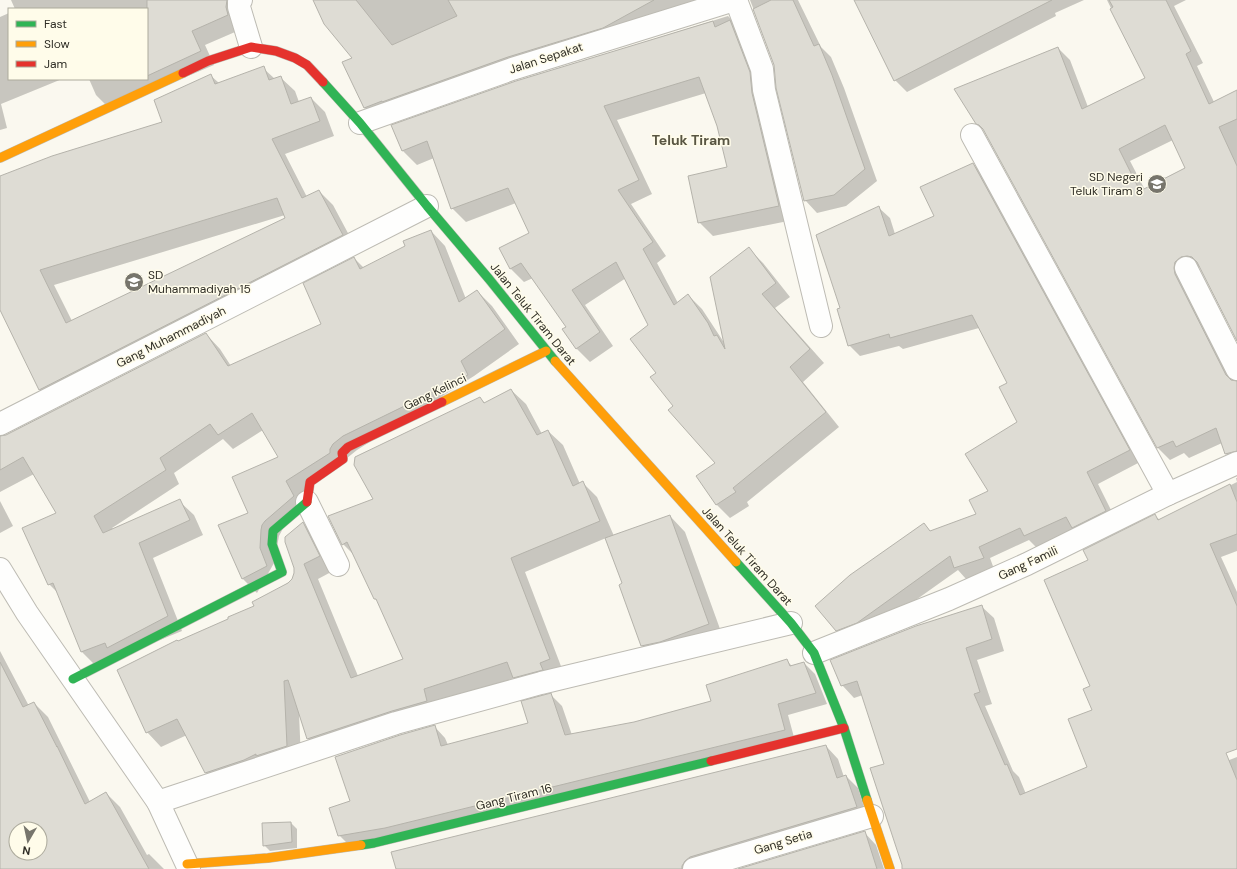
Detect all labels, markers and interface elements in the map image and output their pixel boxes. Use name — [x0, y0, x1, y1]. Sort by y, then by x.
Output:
legend — [8, 8, 148, 80]
text: Fast — [44, 16, 67, 32]
text: Slow — [44, 36, 70, 52]
street label: Jalan Sepakat — [507, 38, 585, 77]
text: Jam — [44, 56, 67, 72]
district label: Teluk Tiram — [652, 131, 730, 149]
place label: SD Negeri Teluk Tiram 8 — [1070, 169, 1143, 199]
school or university icon: SD Negeri Teluk Tiram 8 — [1146, 173, 1168, 195]
street label: Jalan Teluk Tiram Darat — [487, 259, 580, 369]
place label: SD Muhammadiyah 15 — [148, 267, 251, 297]
school or university icon: SD Muhammadiyah 15 — [123, 271, 145, 293]
street label: Gang Muhammadiyah — [114, 302, 229, 372]
street label: Gang Kelinci — [401, 370, 469, 414]
street label: Jalan Teluk Tiram Darat — [698, 503, 796, 609]
street label: Gang Famili — [996, 542, 1061, 584]
street label: Gang Tiram 16 — [474, 780, 554, 814]
north arrow — [8, 821, 48, 861]
street label: Gang Setia — [752, 826, 814, 858]
text: N — [21, 843, 31, 858]

